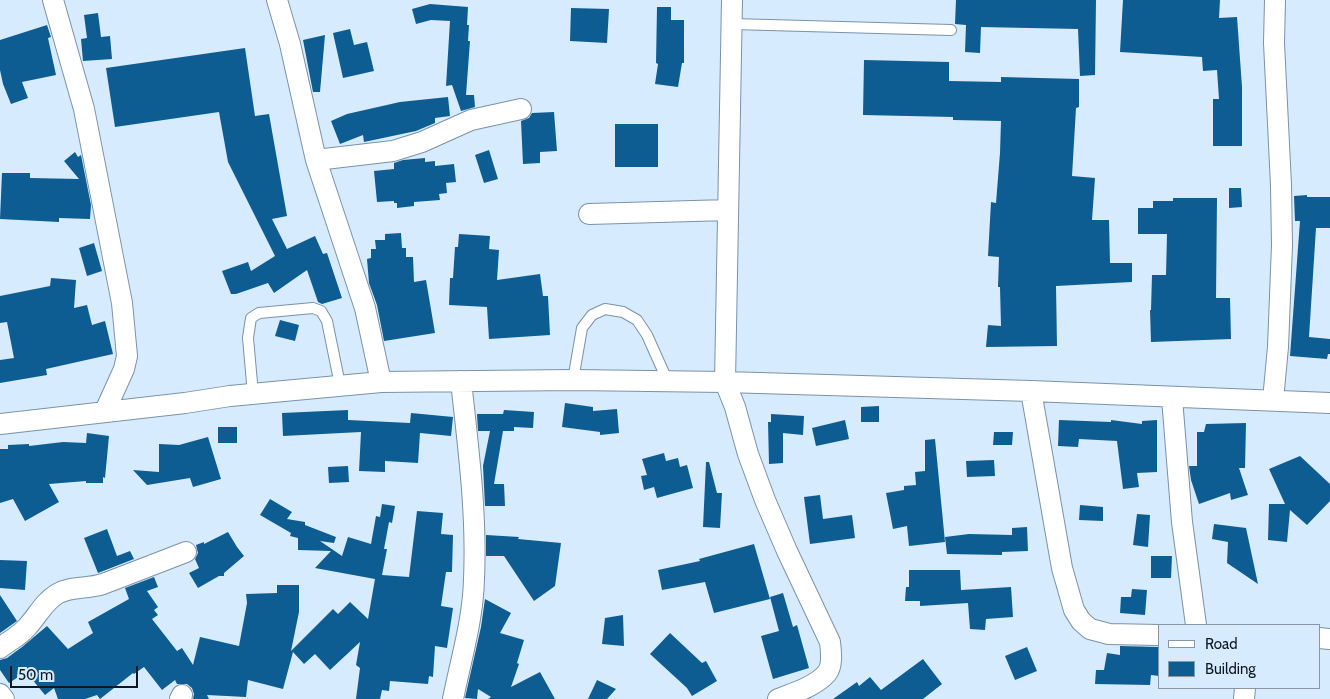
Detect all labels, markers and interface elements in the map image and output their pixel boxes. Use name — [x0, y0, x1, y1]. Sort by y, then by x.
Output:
legend — [1158, 624, 1320, 689]
text: Road — [1205, 635, 1238, 653]
scale bar — [12, 656, 140, 688]
text: Building — [1205, 660, 1256, 678]
text: 50 m — [18, 666, 53, 684]

